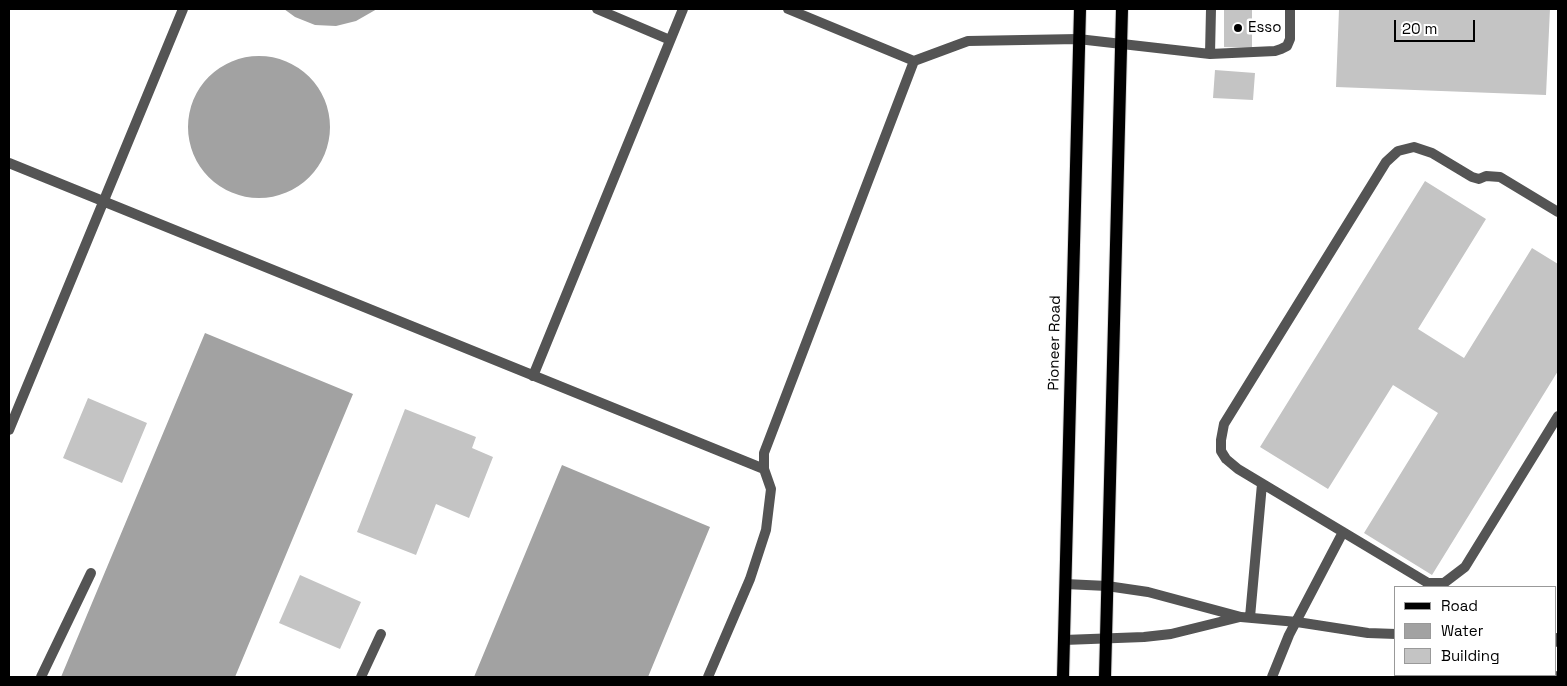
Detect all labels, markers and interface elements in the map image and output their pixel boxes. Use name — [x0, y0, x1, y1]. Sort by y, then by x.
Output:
scale bar — [1397, 10, 1478, 42]
place label: Esso — [1248, 19, 1282, 37]
text: 20 m — [1402, 19, 1437, 38]
marker: Esso — [1232, 22, 1244, 34]
street label: Pioneer Road — [1045, 295, 1065, 391]
legend — [1394, 586, 1557, 676]
text: Road — [1441, 596, 1478, 615]
text: Water — [1441, 621, 1483, 640]
text: Building — [1441, 646, 1500, 665]

